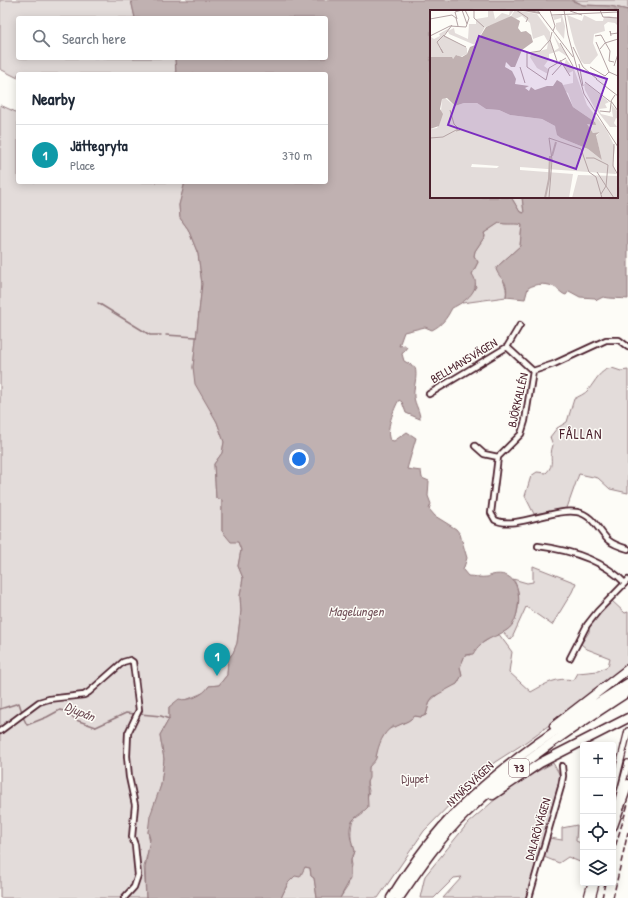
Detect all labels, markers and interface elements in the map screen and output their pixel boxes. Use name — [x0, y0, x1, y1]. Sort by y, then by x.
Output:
inset map — [430, 10, 618, 198]
search box — [16, 16, 328, 60]
icon: search — [30, 27, 52, 49]
text: Search here — [62, 28, 126, 49]
text: Nearby — [32, 87, 75, 110]
text: Jättegryta — [70, 135, 128, 156]
text: 1 — [43, 146, 47, 164]
text: 370 m — [282, 146, 312, 164]
text: Place — [70, 156, 95, 174]
street label: BELLMANSVÄGEN — [427, 334, 500, 387]
street label: BJÖRKALLÉN — [503, 371, 532, 429]
district label: FÅLLAN — [559, 424, 602, 443]
your location — [289, 449, 309, 469]
water label: Magelungen — [328, 602, 385, 621]
pin: 1 — [204, 643, 230, 676]
water label: Djupån — [62, 697, 99, 727]
map controls — [580, 742, 616, 886]
button: + — [580, 742, 616, 778]
street label: NYNÄSVÄGEN — [442, 757, 497, 810]
road number: 73 — [509, 759, 529, 777]
park label: Djupet — [401, 770, 430, 787]
button: − — [580, 778, 616, 814]
street label: DALARÖVÄGEN — [521, 796, 555, 862]
button: locate — [580, 814, 616, 850]
button: layers — [580, 850, 616, 886]

